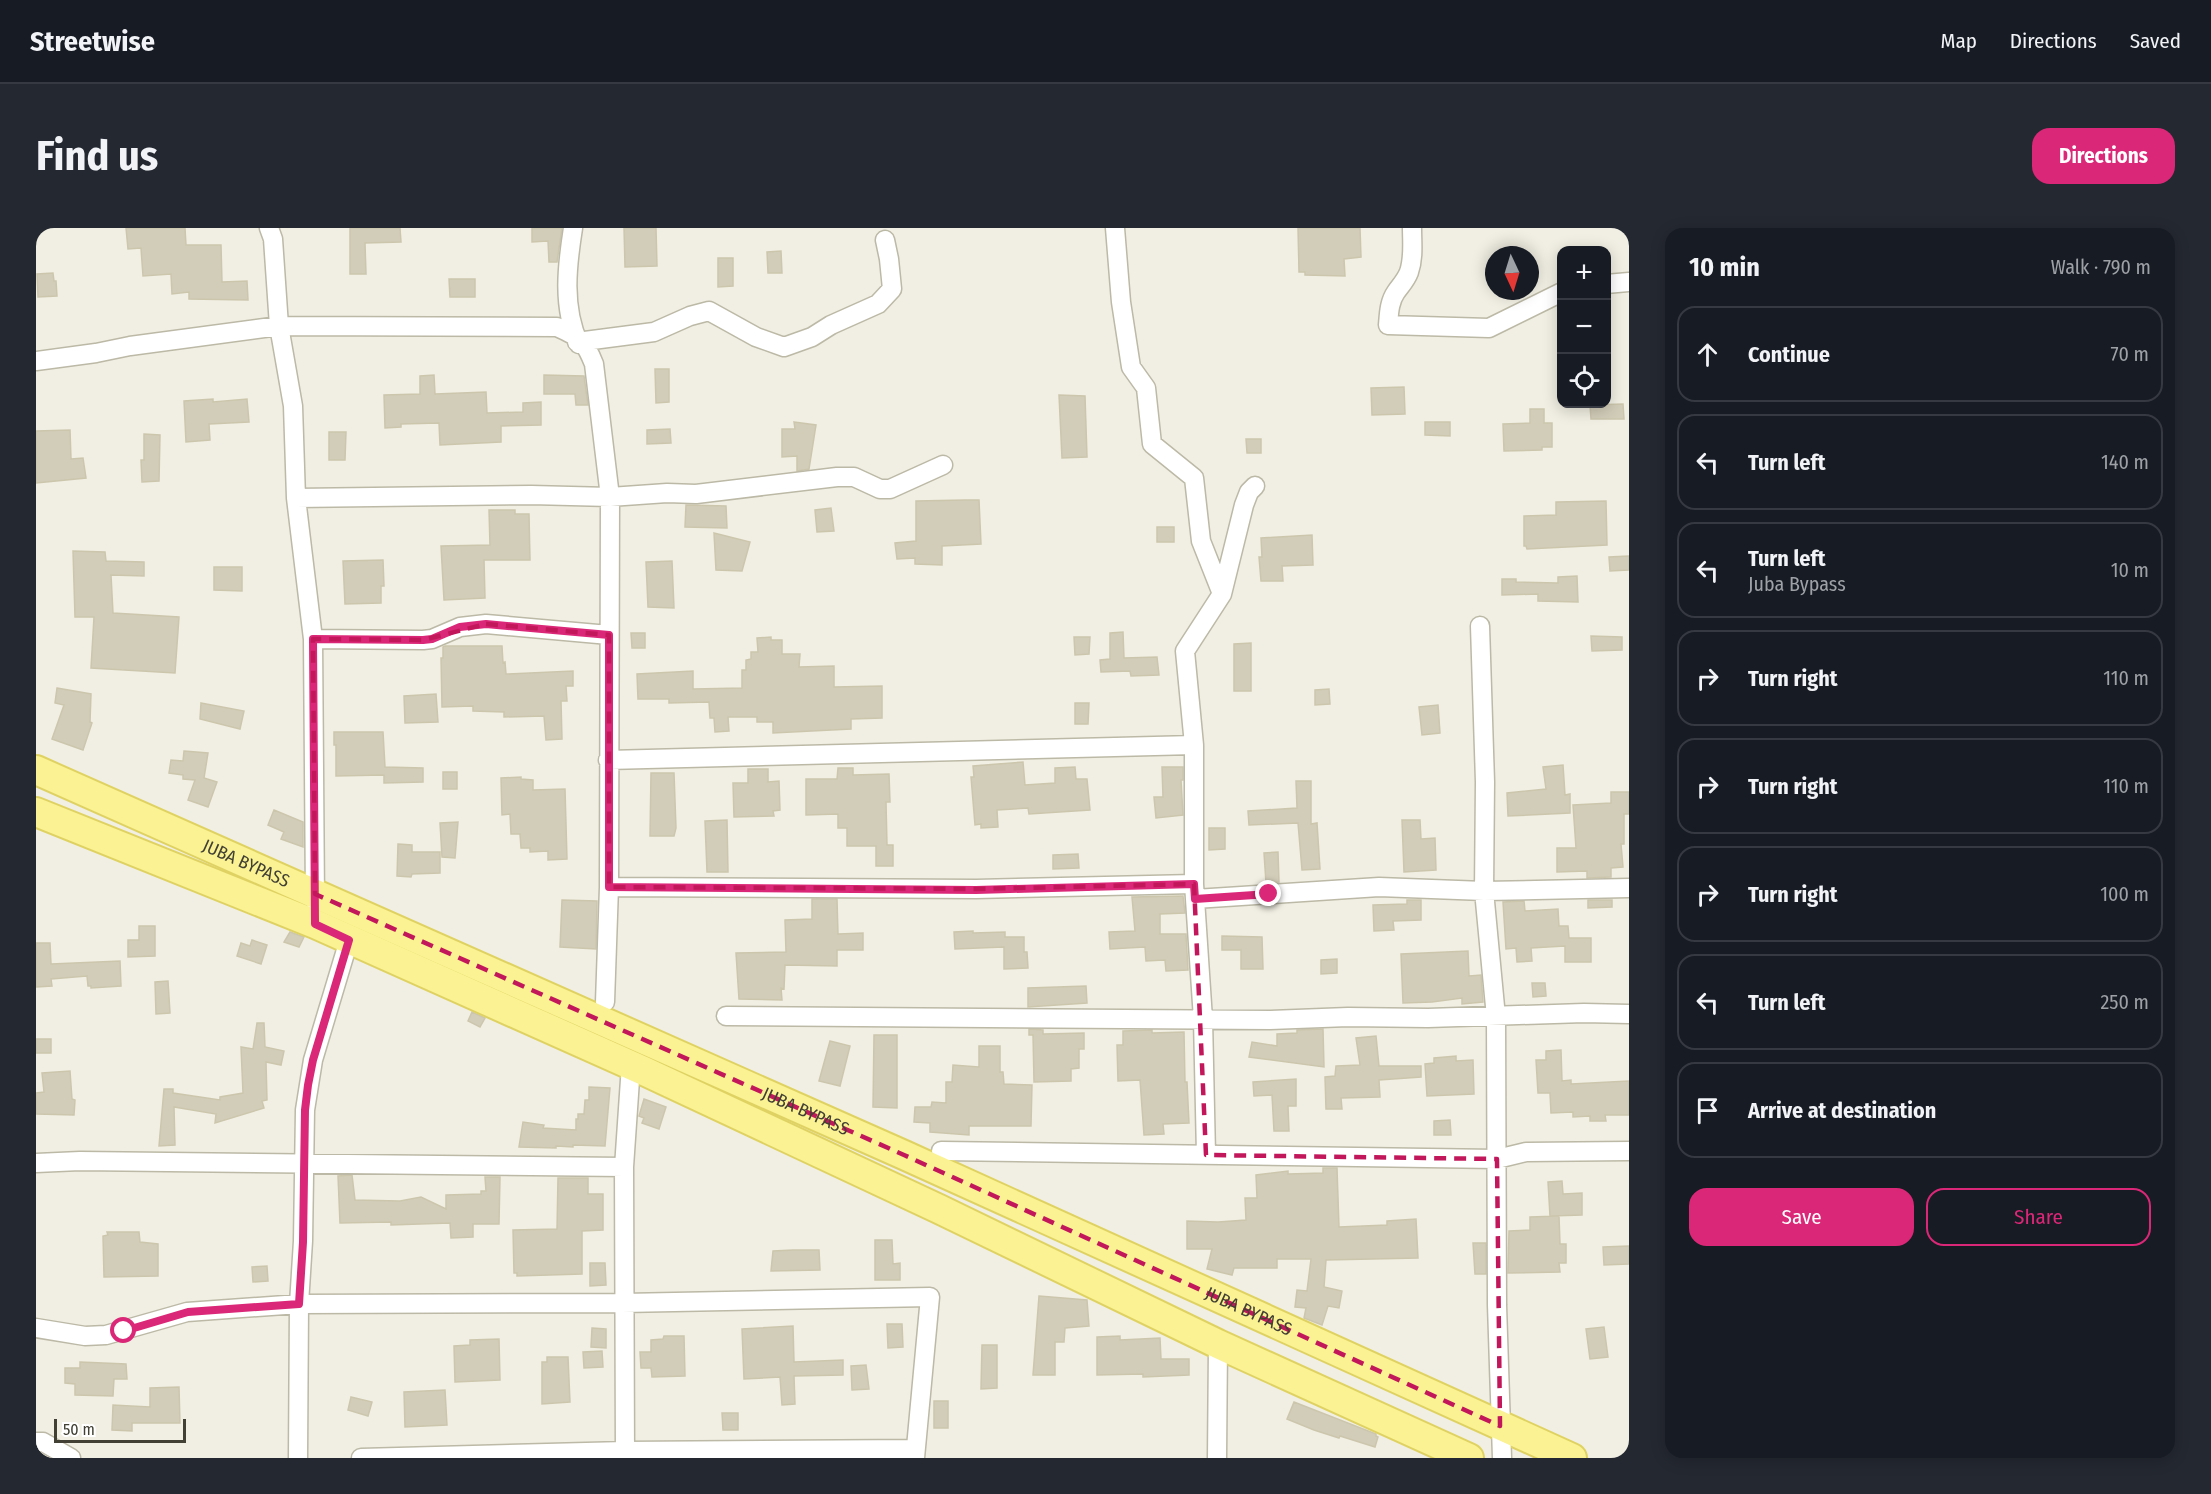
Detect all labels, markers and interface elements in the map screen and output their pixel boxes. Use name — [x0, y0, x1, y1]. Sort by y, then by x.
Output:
text: Streetwise — [30, 25, 155, 58]
text: Map — [1940, 28, 1977, 54]
text: Directions — [2010, 28, 2097, 54]
text: Saved — [2130, 28, 2181, 54]
button: Directions — [2032, 128, 2175, 184]
text: Find us — [36, 131, 158, 181]
north arrow — [1485, 246, 1539, 300]
map controls — [1557, 246, 1611, 408]
button: + — [1557, 246, 1611, 300]
text: 10 min — [1689, 252, 1760, 283]
text: Walk · 790 m — [2051, 255, 2151, 279]
button: − — [1557, 300, 1611, 354]
icon: ahead — [1691, 338, 1724, 371]
text: Continue — [1748, 341, 1830, 368]
text: 70 m — [2111, 342, 2149, 366]
button: locate — [1557, 354, 1611, 408]
icon: left — [1691, 446, 1724, 479]
text: Turn left — [1748, 449, 1826, 476]
text: 140 m — [2101, 450, 2149, 474]
text: Turn left — [1748, 545, 1826, 572]
icon: left — [1691, 554, 1724, 587]
text: 10 m — [2111, 558, 2149, 582]
text: Juba Bypass — [1748, 572, 1846, 596]
icon: right — [1691, 662, 1724, 695]
text: Turn right — [1748, 665, 1837, 692]
text: 110 m — [2103, 666, 2149, 690]
icon: right — [1691, 770, 1724, 803]
text: Turn right — [1748, 773, 1837, 800]
text: 110 m — [2103, 774, 2149, 798]
street label: JUBA BYPASS — [199, 834, 293, 892]
icon: right — [1691, 878, 1724, 911]
route end — [1255, 880, 1281, 906]
text: Turn right — [1748, 881, 1837, 908]
text: 100 m — [2100, 882, 2149, 906]
icon: left — [1691, 986, 1724, 1019]
text: Turn left — [1748, 989, 1826, 1016]
text: 250 m — [2101, 990, 2149, 1014]
street label: JUBA BYPASS — [759, 1083, 853, 1140]
icon: arrive — [1691, 1094, 1724, 1127]
text: Arrive at destination — [1748, 1097, 1936, 1124]
button: Save — [1689, 1188, 1914, 1246]
button: Share — [1926, 1188, 2151, 1246]
street label: JUBA BYPASS — [1202, 1282, 1296, 1341]
route start — [110, 1317, 136, 1343]
scale bar — [54, 1416, 186, 1444]
text: 50 m — [63, 1420, 95, 1439]

